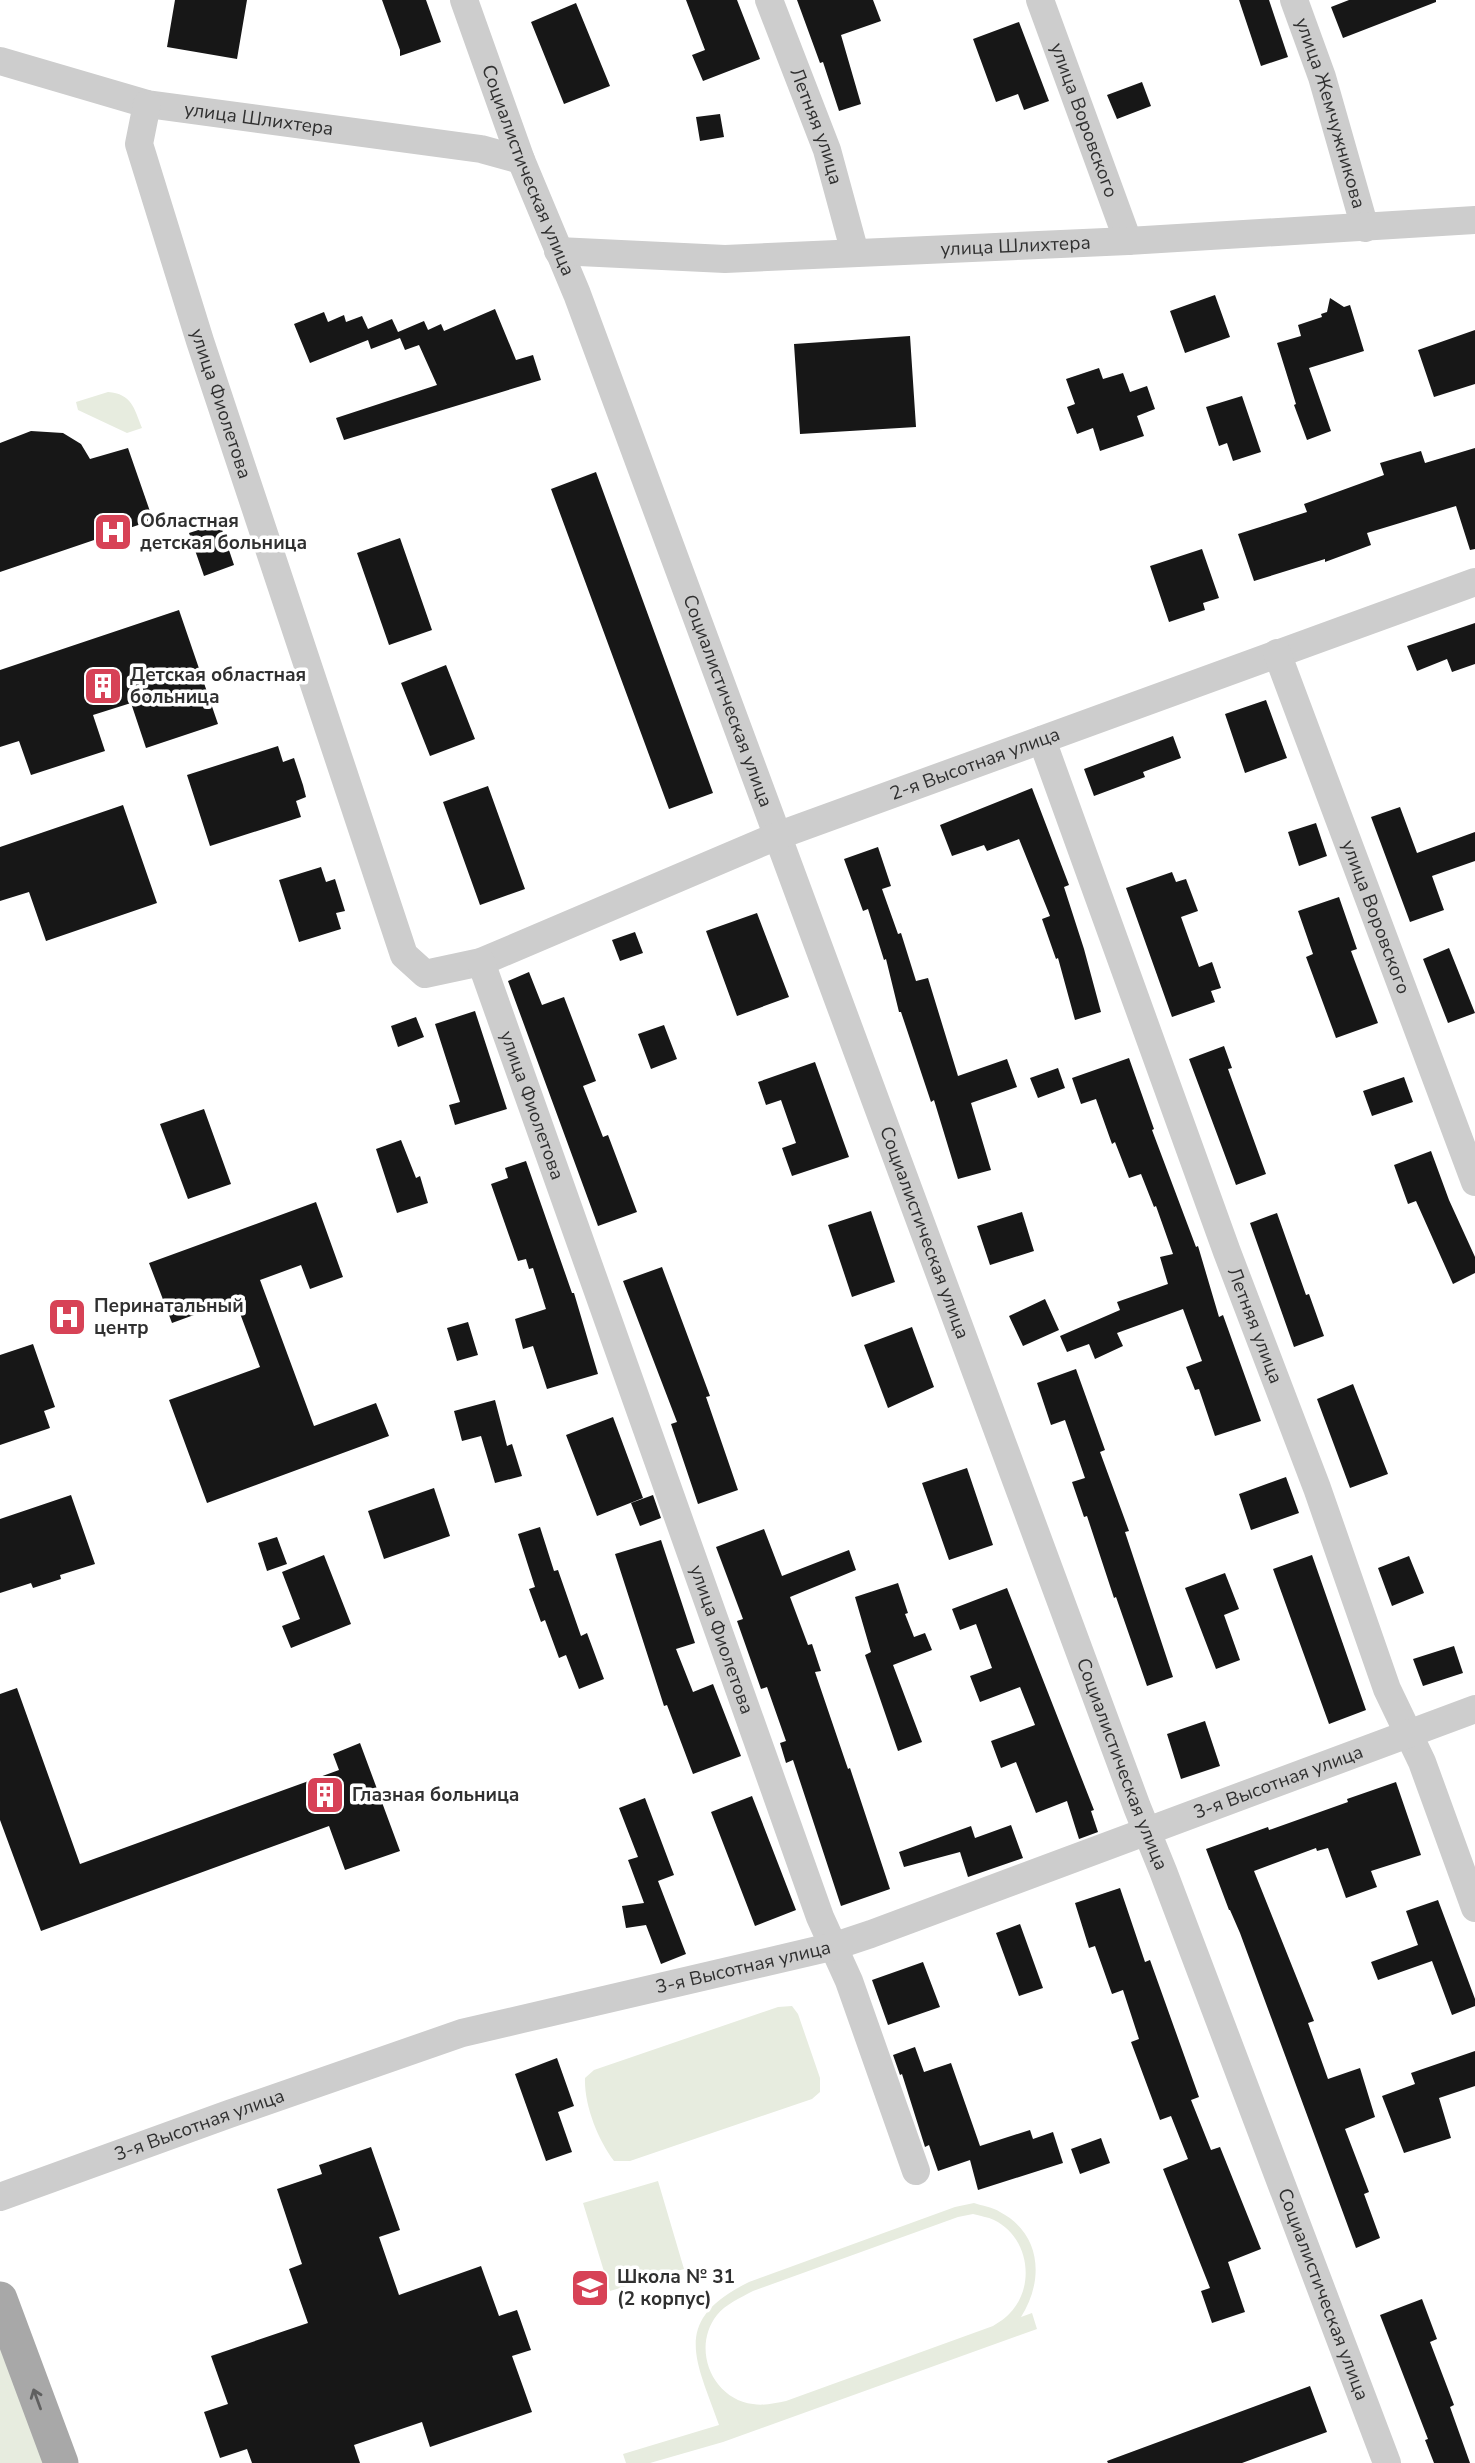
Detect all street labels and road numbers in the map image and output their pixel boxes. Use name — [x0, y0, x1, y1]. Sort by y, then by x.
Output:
street label: улица Жемчужникова — [1289, 14, 1372, 211]
street label: улица Воровского — [1044, 39, 1124, 201]
street label: Социалистическая улица — [475, 61, 581, 280]
street label: Летняя улица — [783, 64, 849, 188]
street label: улица Шлихтера — [183, 96, 335, 142]
street label: улица Шлихтера — [940, 230, 1091, 262]
street label: улица Фиолетова — [184, 325, 258, 482]
street label: Социалистическая улица — [676, 591, 779, 811]
street label: 2-я Высотная улица — [886, 721, 1064, 807]
street label: улица Воровского — [1335, 836, 1417, 998]
street label: улица Фиолетова — [493, 1027, 570, 1183]
street label: Социалистическая улица — [873, 1123, 976, 1343]
street label: Летняя улица — [1221, 1264, 1289, 1387]
street label: улица Фиолетова — [683, 1561, 760, 1718]
street label: Социалистическая улица — [1070, 1654, 1174, 1874]
street label: 3-я Высотная улица — [1190, 1739, 1367, 1826]
street label: 3-я Высотная улица — [653, 1934, 833, 2000]
street label: 3-я Высотная улица — [111, 2083, 288, 2168]
street label: Социалистическая улица — [1271, 2184, 1375, 2404]

